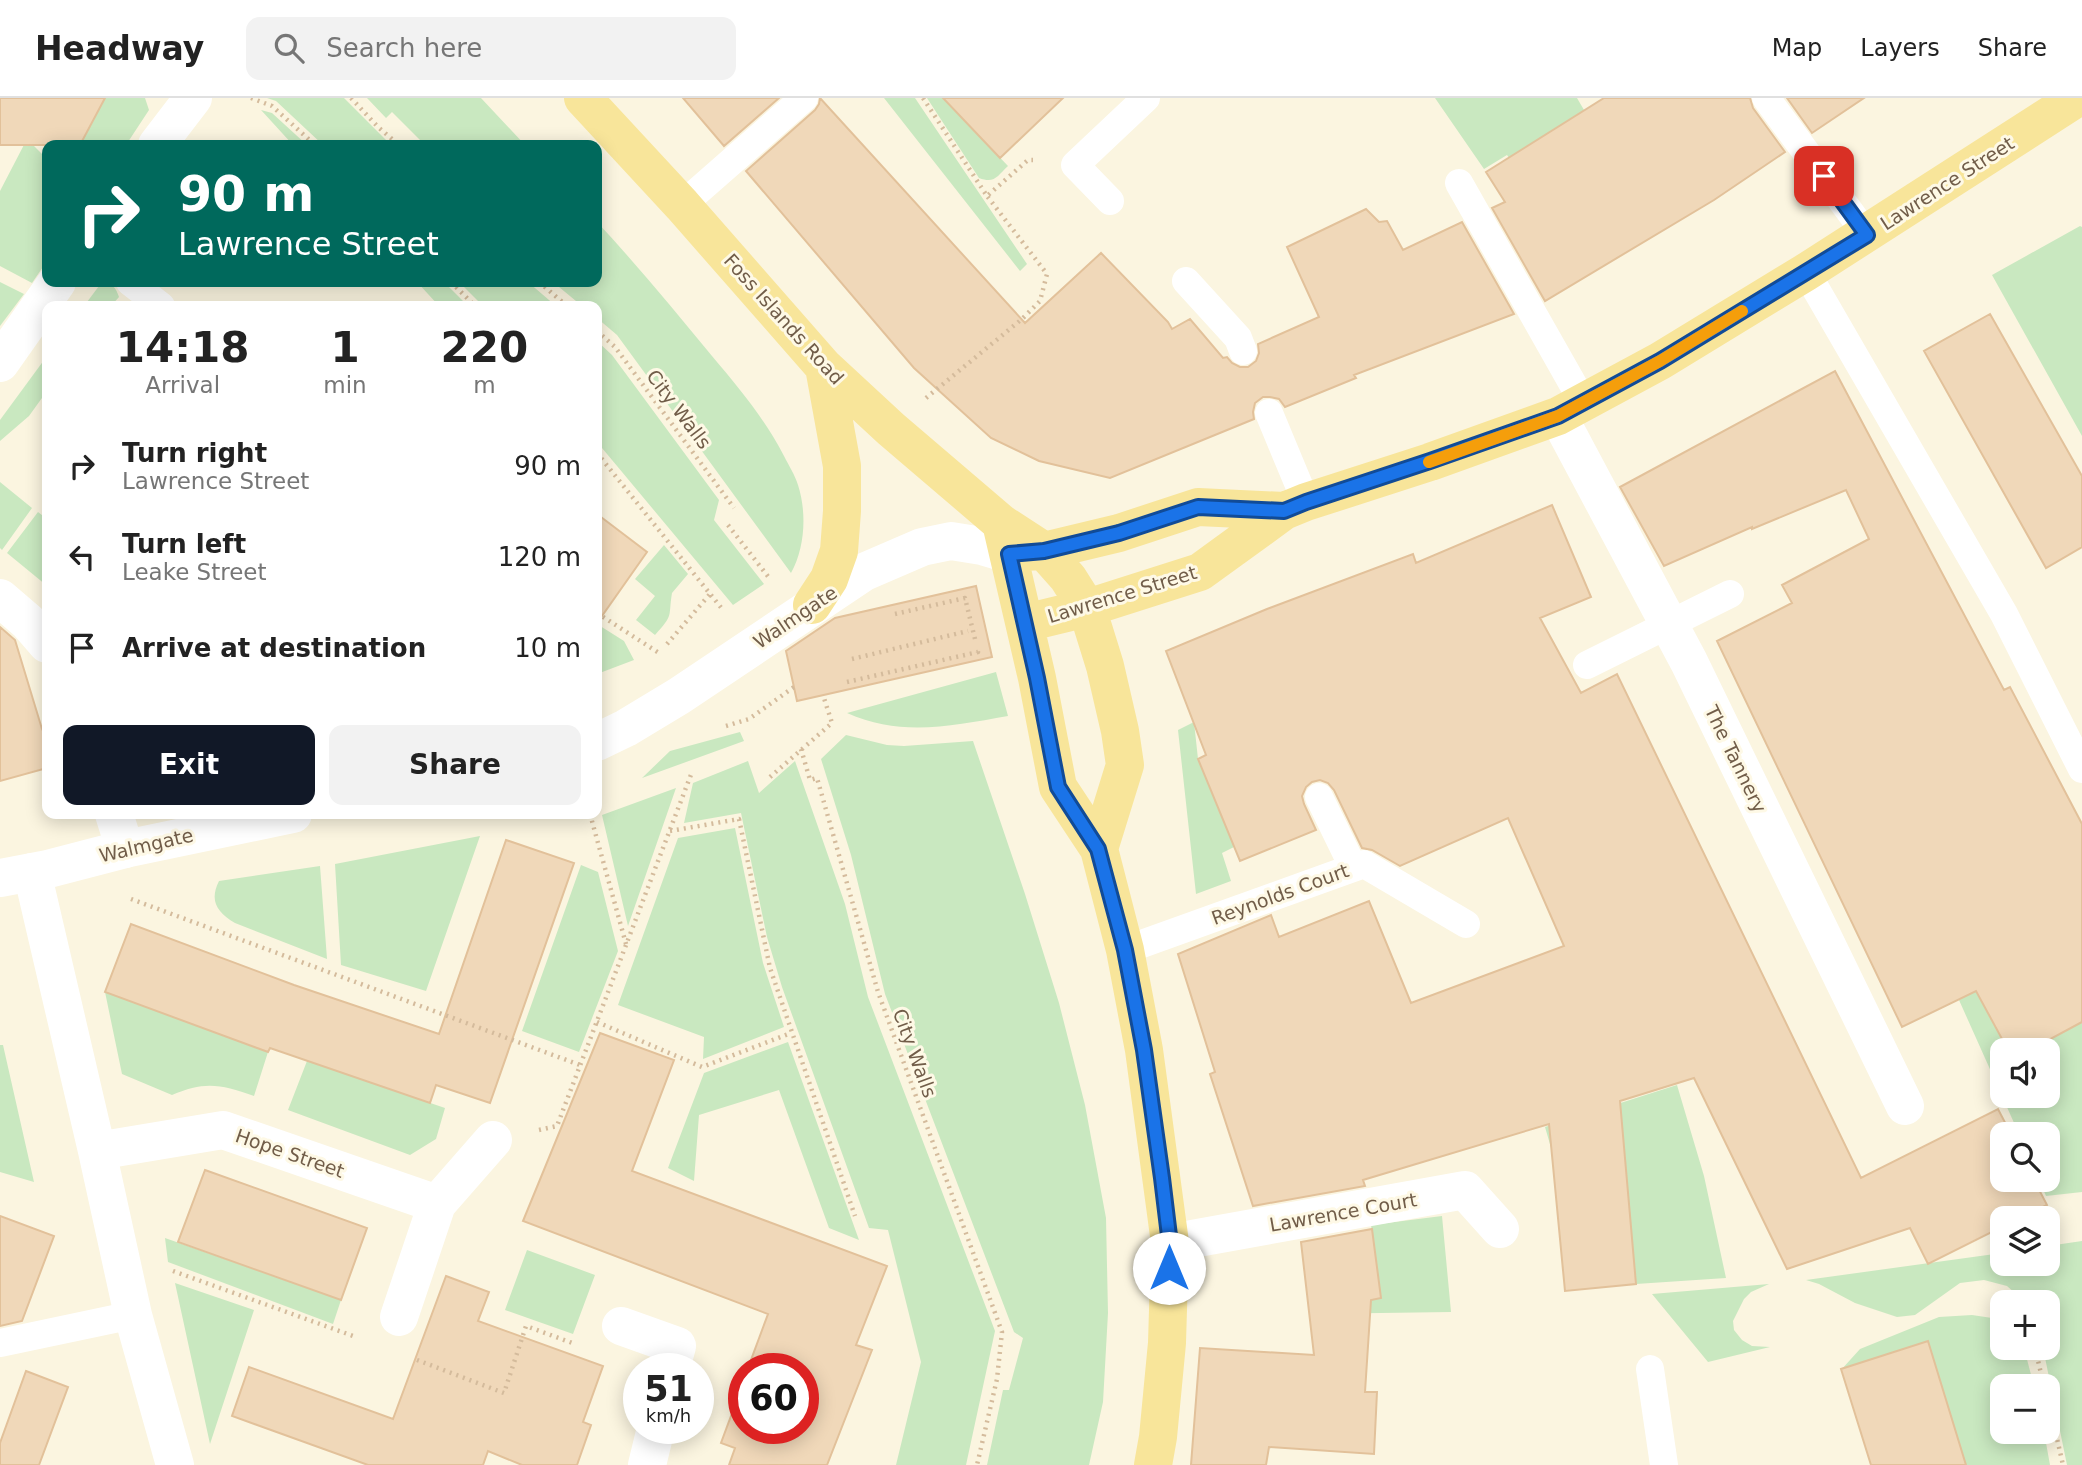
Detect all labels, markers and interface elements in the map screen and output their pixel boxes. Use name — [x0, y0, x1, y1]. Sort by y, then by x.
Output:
search box — [246, 17, 736, 80]
text: Headway — [35, 29, 204, 68]
icon: search — [270, 29, 308, 67]
text: Search here — [326, 33, 482, 63]
text: Map — [1772, 34, 1822, 62]
text: Layers — [1860, 34, 1940, 62]
text: Share — [1978, 34, 2047, 62]
street label: Lawrence Street — [1876, 132, 2018, 234]
pin — [1794, 146, 1854, 206]
icon: arrive — [1805, 157, 1843, 195]
text: 90 m — [178, 166, 314, 223]
icon: right — [63, 168, 154, 259]
text: Lawrence Street — [178, 225, 439, 263]
street label: Foss Islands Road — [720, 249, 848, 389]
text: 14:18 — [116, 323, 250, 372]
text: 1 — [330, 323, 360, 372]
text: 220 — [441, 323, 528, 372]
street label: City Walls — [642, 365, 716, 453]
text: Arrival — [145, 372, 220, 398]
text: min — [323, 372, 367, 398]
text: m — [473, 372, 496, 398]
text: Turn right — [122, 438, 267, 468]
icon: right — [63, 447, 101, 485]
text: 90 m — [514, 451, 581, 481]
text: Lawrence Street — [122, 468, 309, 494]
text: Turn left — [122, 529, 246, 559]
icon: left — [63, 538, 101, 576]
text: 120 m — [498, 542, 581, 572]
text: Leake Street — [122, 559, 267, 585]
street label: Lawrence Street — [1045, 561, 1199, 627]
street label: Walmgate — [749, 581, 841, 653]
icon: arrive — [63, 629, 101, 667]
text: Arrive at destination — [122, 633, 426, 663]
text: 10 m — [514, 633, 581, 663]
street label: The Tannery — [1700, 701, 1771, 816]
button: Exit — [63, 725, 315, 805]
button: Share — [329, 725, 581, 805]
street label: Walmgate — [97, 824, 195, 866]
street label: Reynolds Court — [1208, 859, 1352, 929]
street label: City Walls — [889, 1006, 941, 1100]
map controls — [1990, 1038, 2060, 1444]
button: sound — [1990, 1038, 2060, 1108]
button: search — [1990, 1122, 2060, 1192]
street label: Hope Street — [233, 1124, 347, 1182]
street label: Lawrence Court — [1268, 1188, 1418, 1236]
button: layers — [1990, 1206, 2060, 1276]
position arrow — [1132, 1231, 1206, 1305]
button: + — [1990, 1290, 2060, 1360]
speed limit sign: 60 — [728, 1353, 819, 1444]
text: 51 — [644, 1369, 693, 1409]
button: − — [1990, 1374, 2060, 1444]
text: km/h — [646, 1405, 691, 1426]

